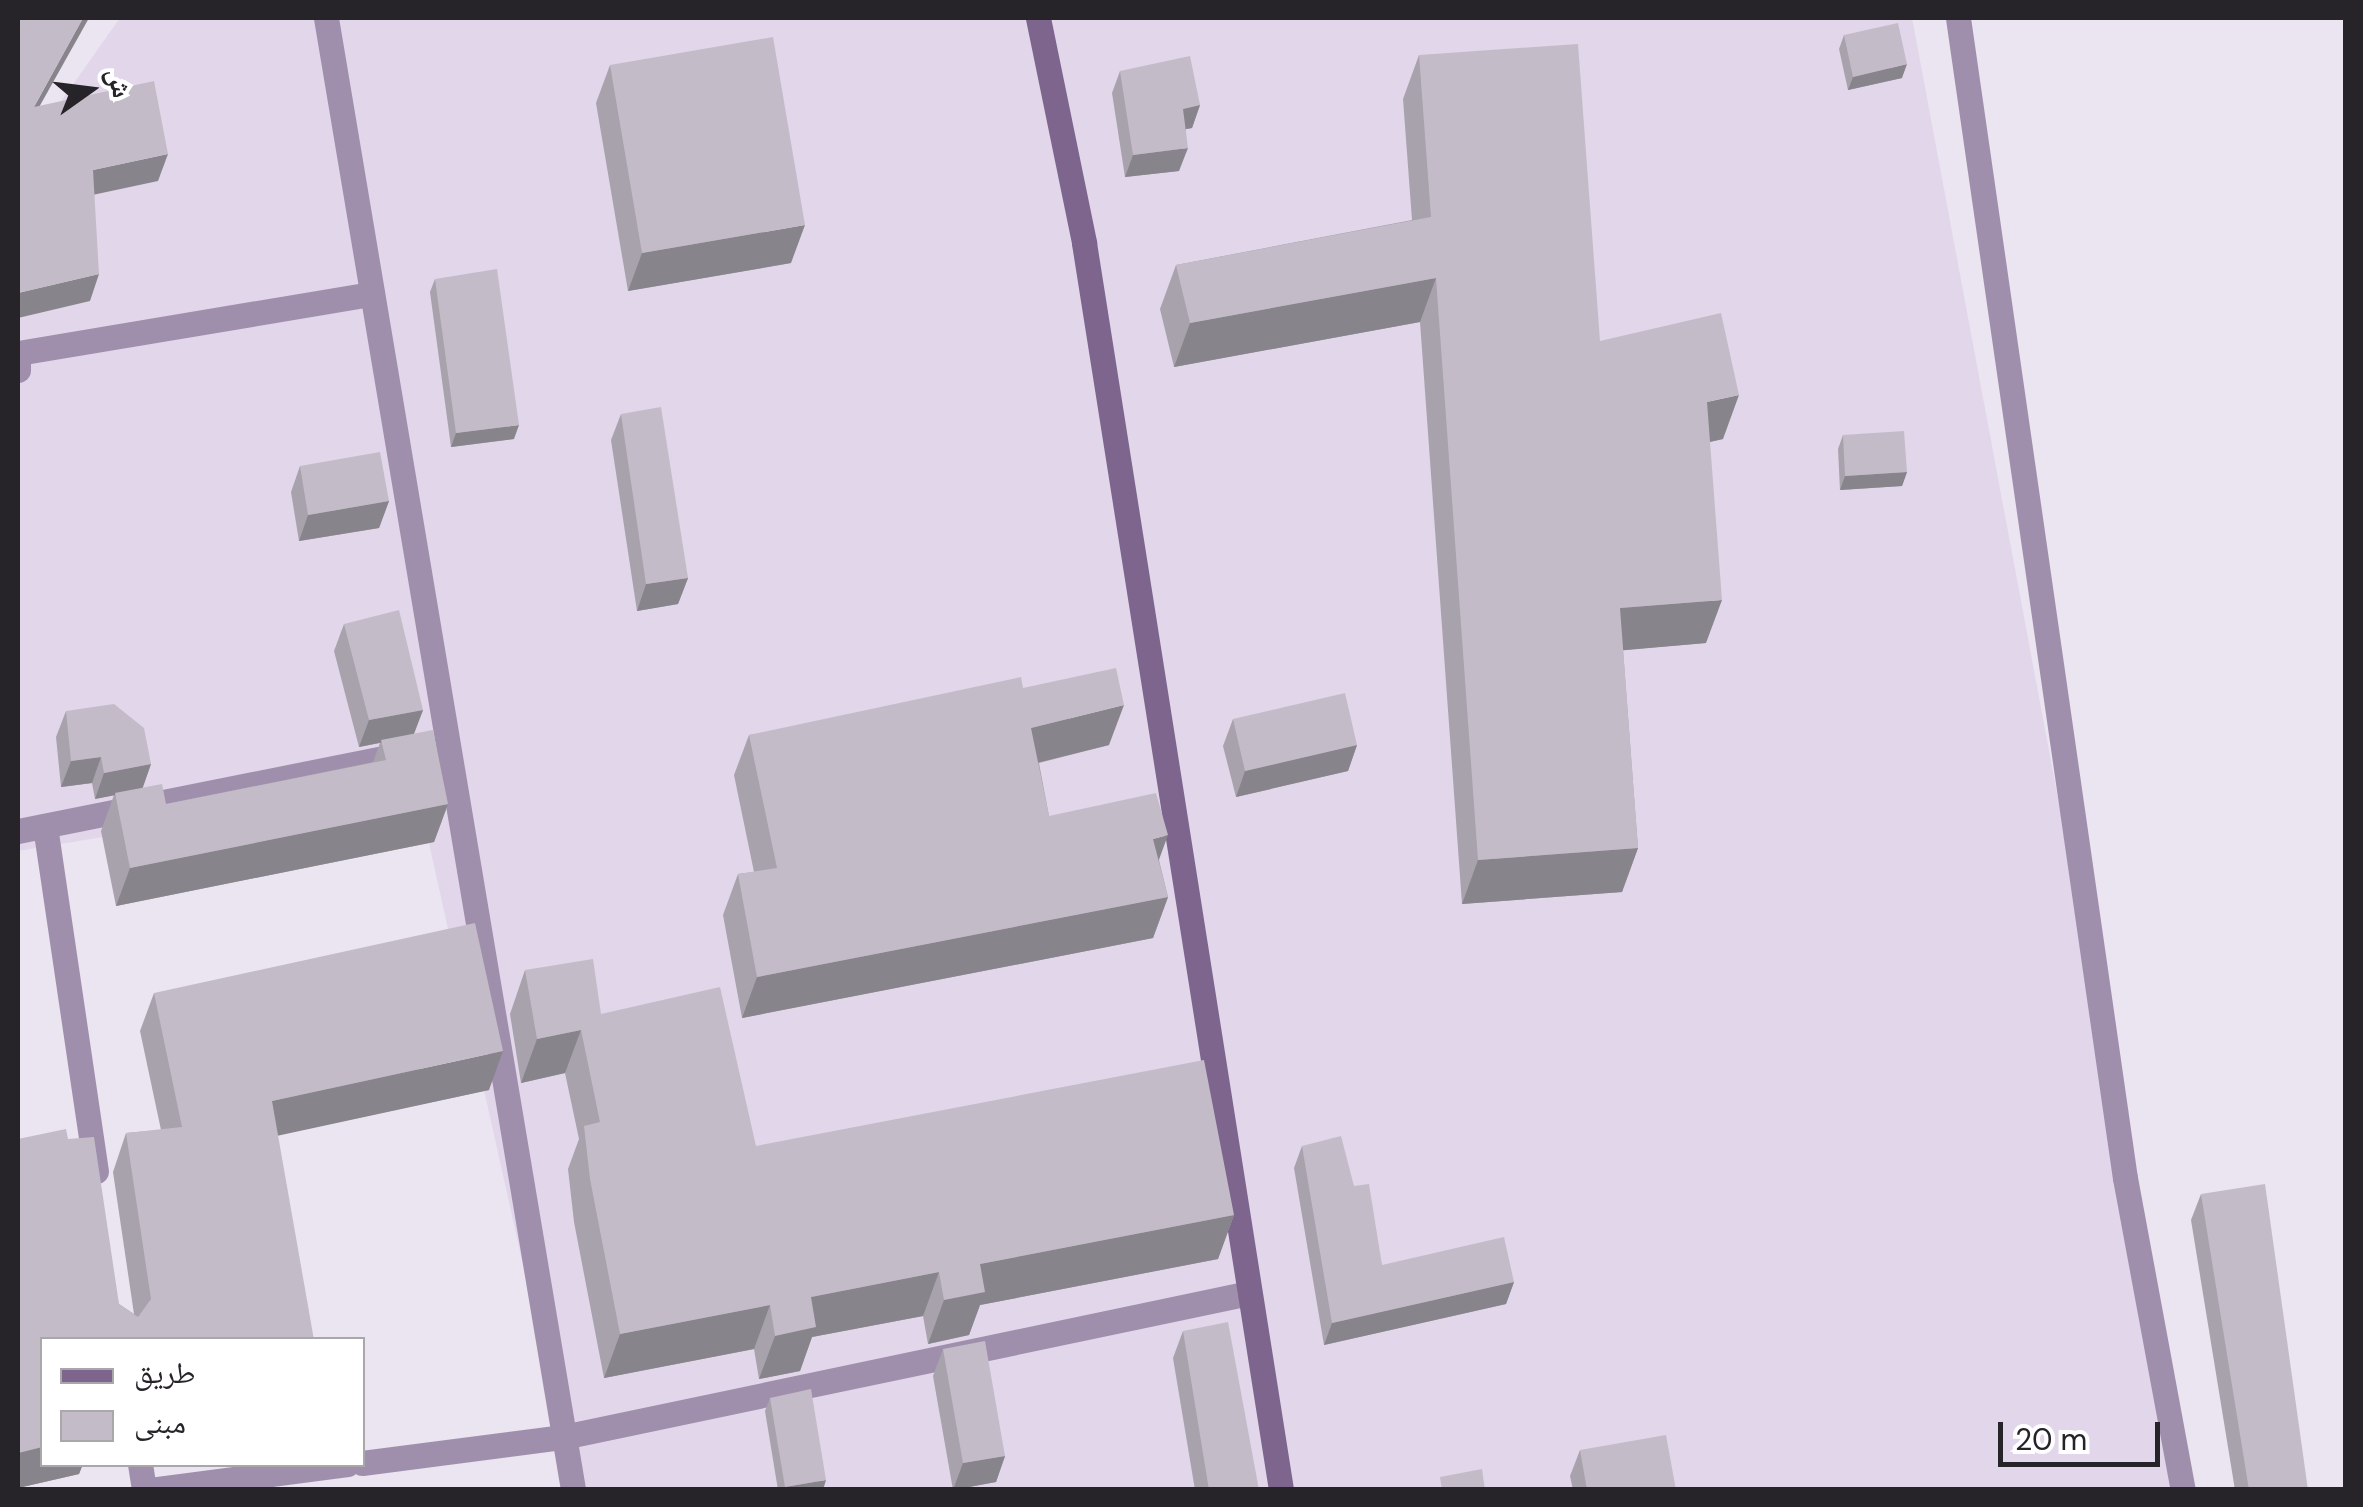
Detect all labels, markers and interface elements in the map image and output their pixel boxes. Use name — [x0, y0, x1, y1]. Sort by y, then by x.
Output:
north arrow — [40, 40, 140, 140]
text: ش — [98, 64, 141, 102]
legend — [40, 1337, 365, 1467]
text: طريق — [134, 1353, 195, 1392]
scale bar — [2003, 1402, 2166, 1464]
text: مبنى — [134, 1403, 186, 1442]
text: 20 m — [2015, 1420, 2087, 1459]

